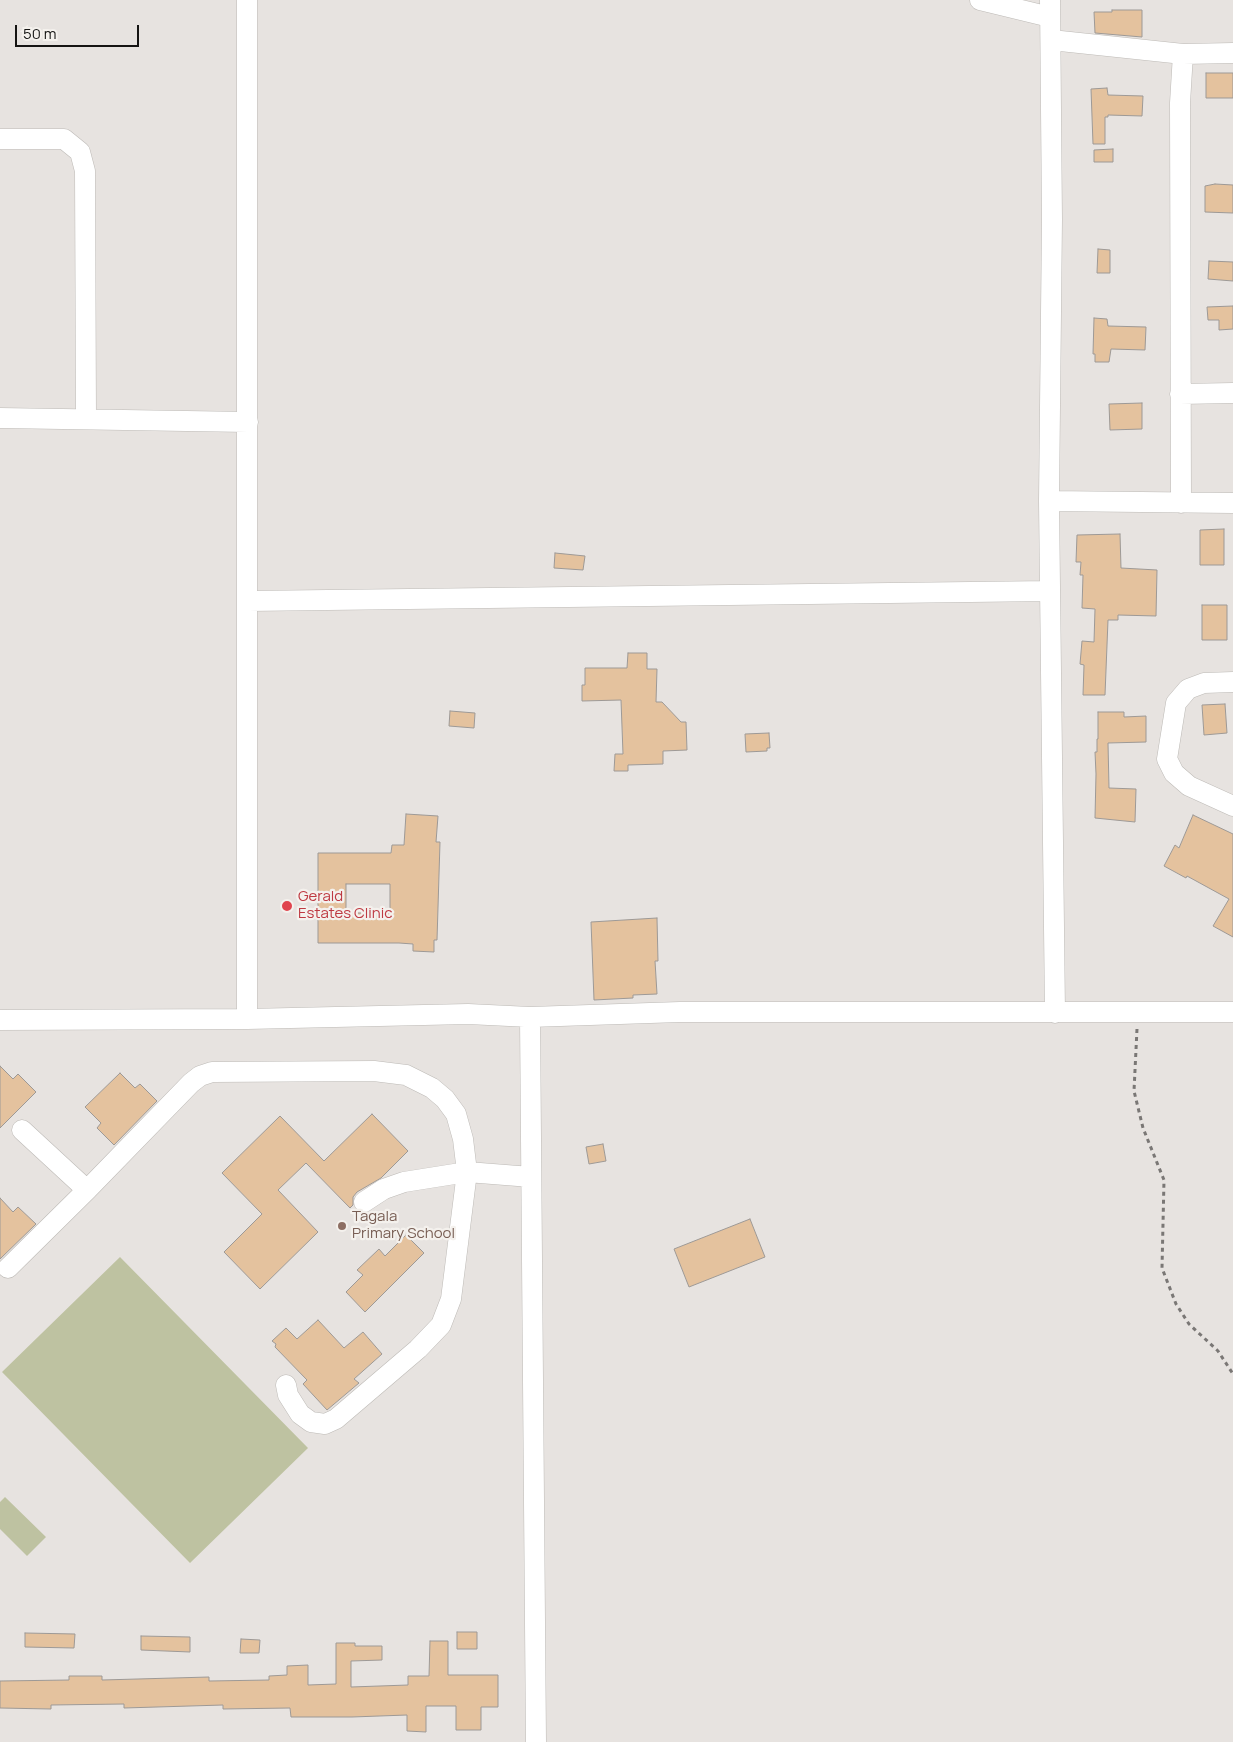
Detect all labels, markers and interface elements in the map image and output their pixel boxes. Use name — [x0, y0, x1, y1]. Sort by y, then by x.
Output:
scale bar — [18, 15, 141, 47]
text: 50 m — [23, 23, 57, 44]
place label: Gerald Estates Clinic — [298, 888, 393, 923]
marker: Gerald Estates Clinic — [280, 899, 294, 913]
place label: Tagala Primary School — [352, 1208, 455, 1243]
marker: Tagala Primary School — [336, 1220, 348, 1232]

